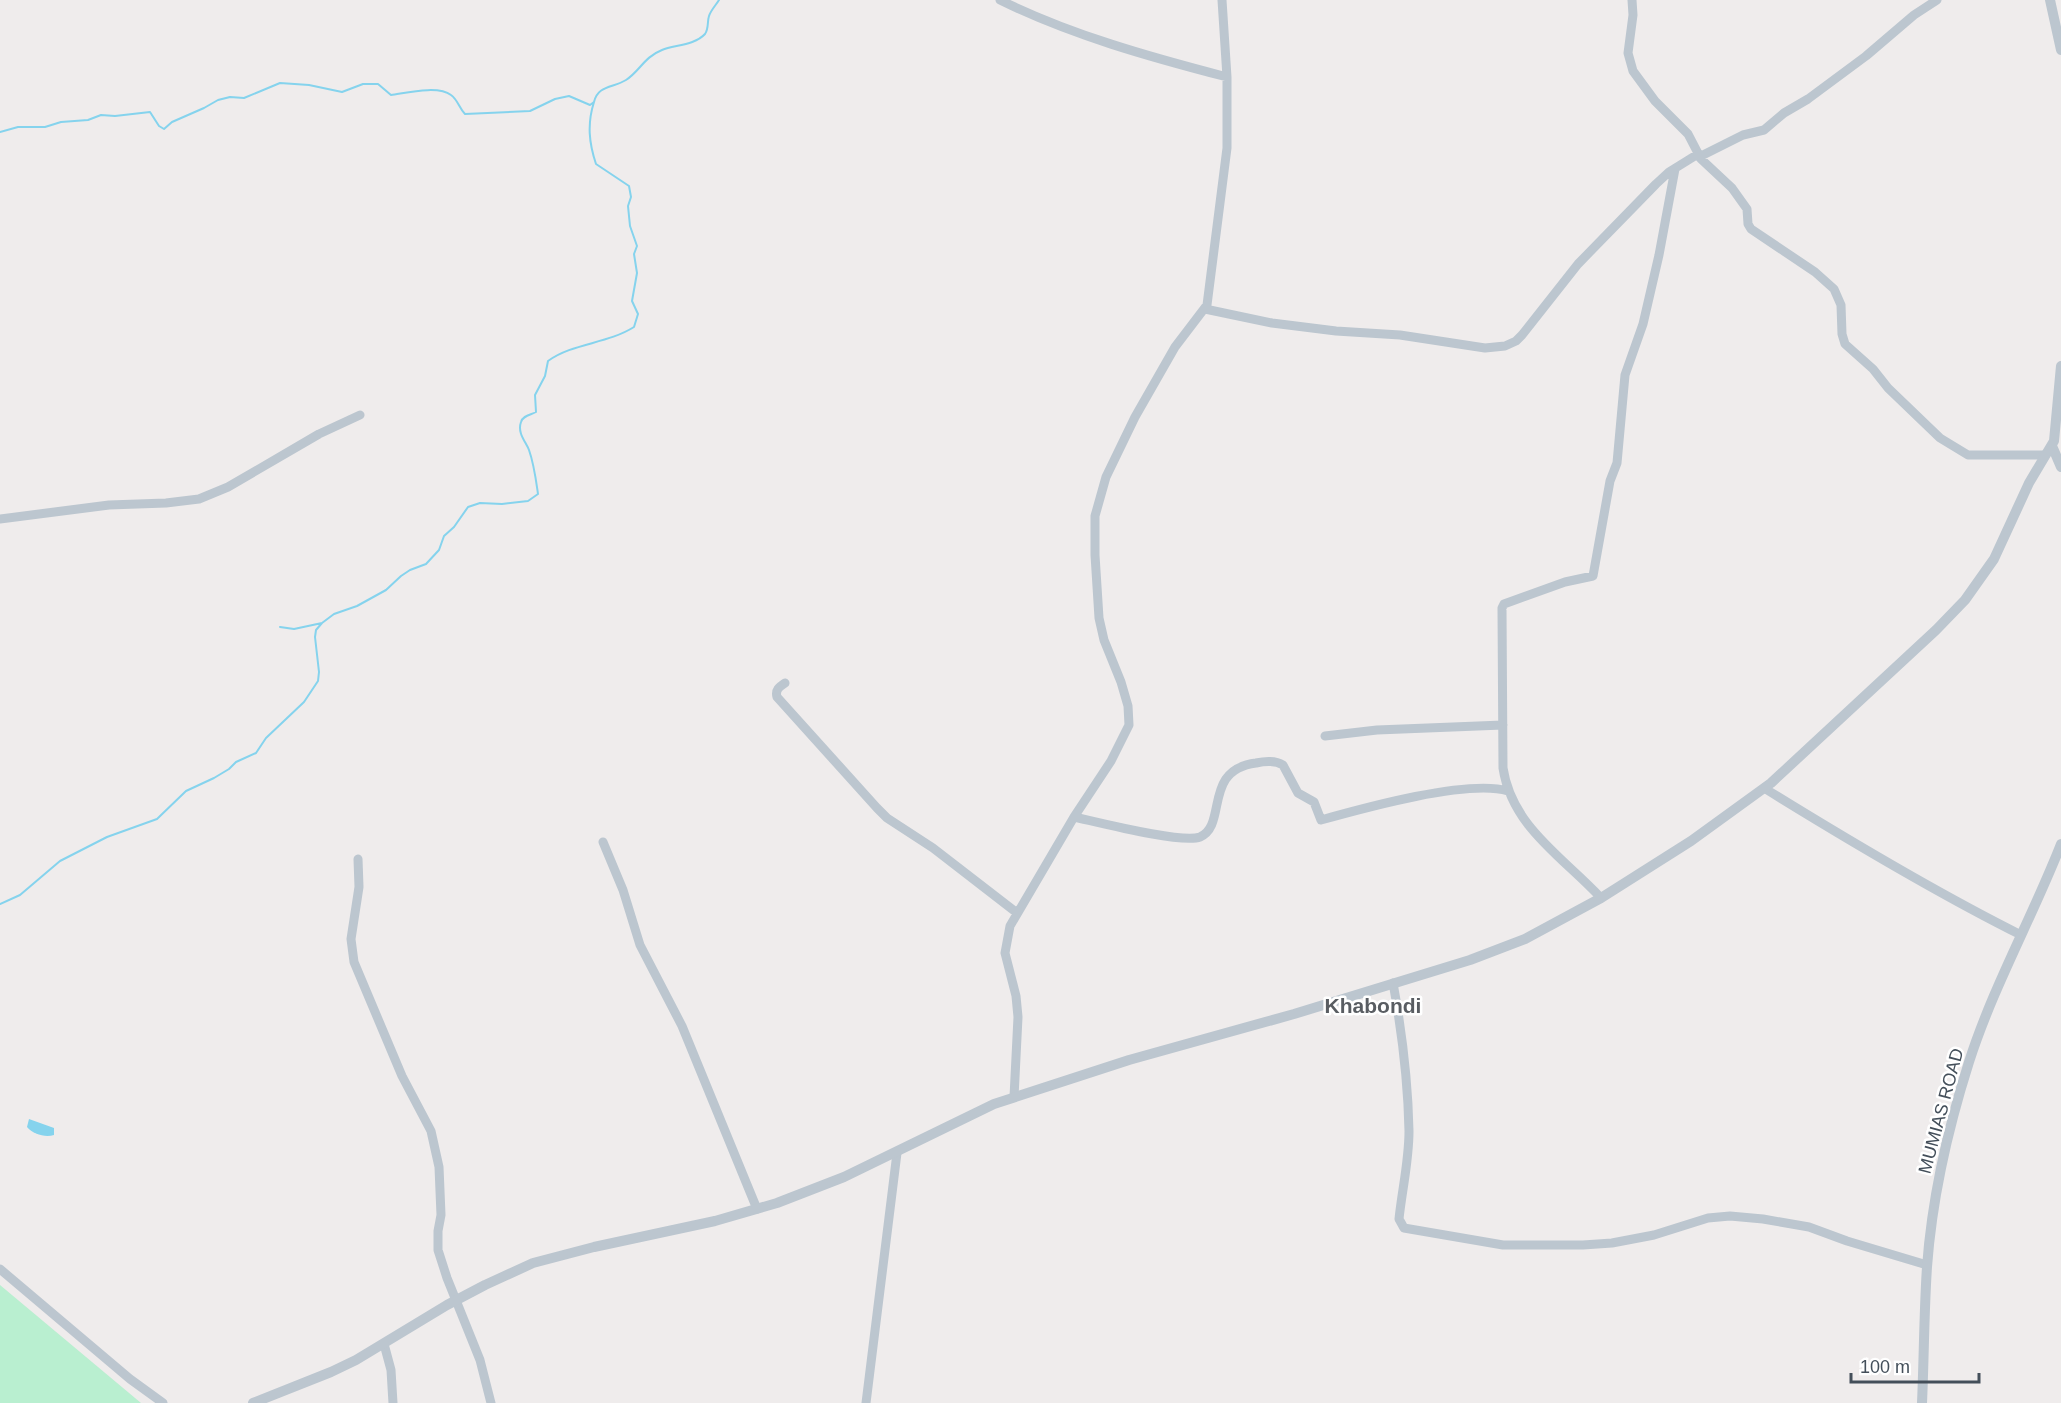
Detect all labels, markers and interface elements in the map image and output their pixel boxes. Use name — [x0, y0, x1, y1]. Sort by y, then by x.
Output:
district label: Khabondi — [1325, 994, 1421, 1017]
street label: MUMIAS ROAD — [1915, 1046, 1967, 1176]
scale bar — [1851, 1346, 1978, 1384]
text: 100 m — [1860, 1357, 1910, 1377]

